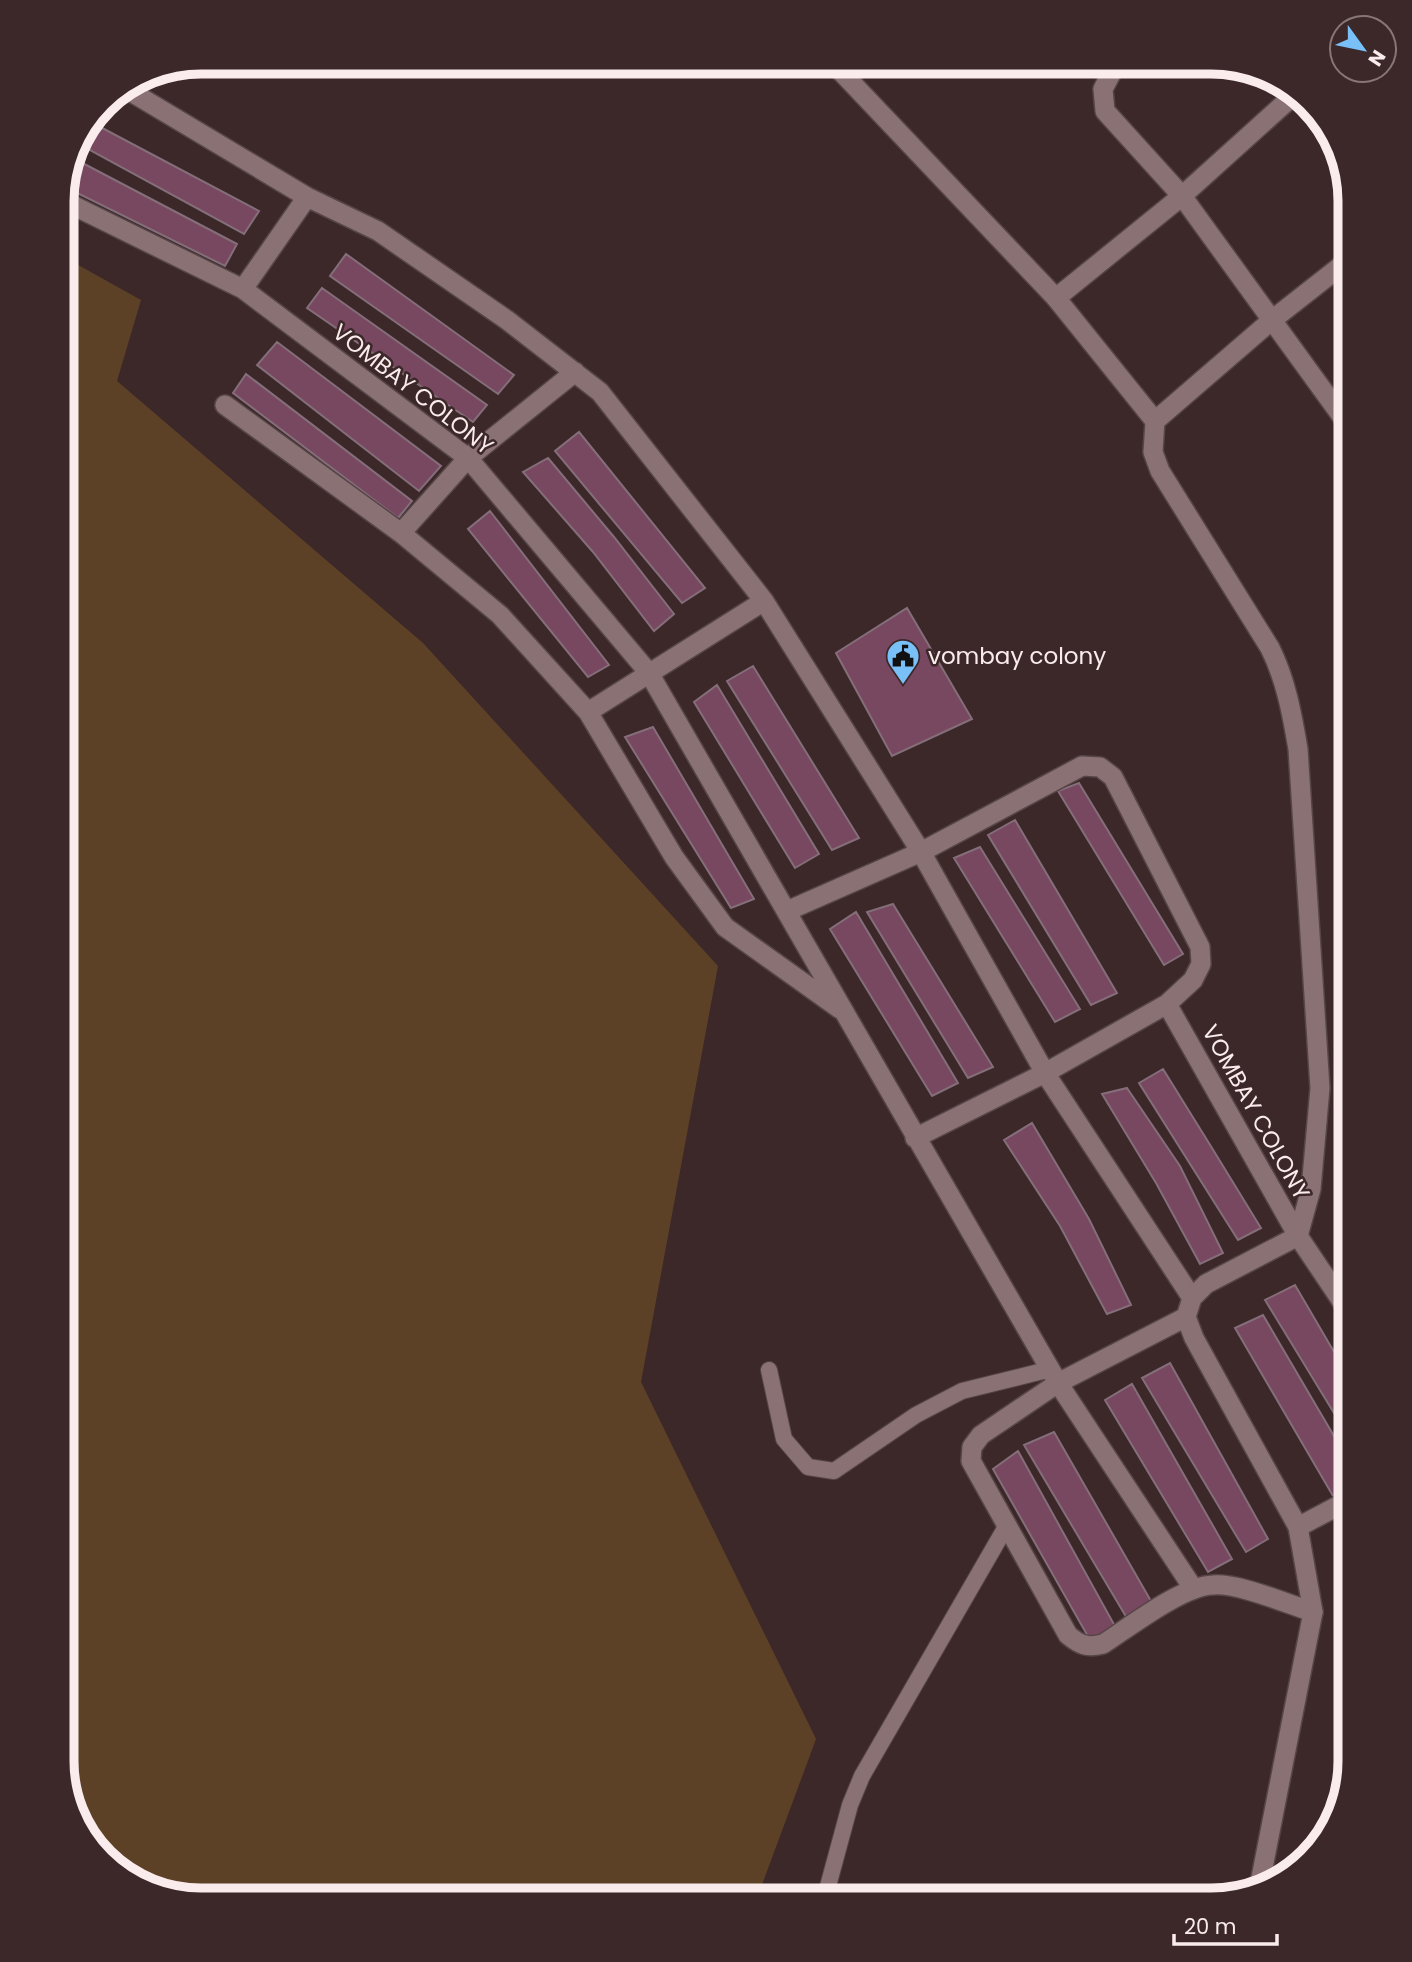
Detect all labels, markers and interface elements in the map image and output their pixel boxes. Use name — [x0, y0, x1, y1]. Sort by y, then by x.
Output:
north arrow — [1328, 14, 1398, 84]
text: N — [1362, 45, 1392, 71]
street label: VOMBAY COLONY — [326, 316, 500, 462]
public building icon: vombay colony — [884, 637, 922, 686]
place label: vombay colony — [928, 640, 1106, 672]
street label: VOMBAY COLONY — [1194, 1019, 1318, 1205]
scale bar — [1174, 1902, 1277, 1946]
text: 20 m — [1184, 1912, 1237, 1941]

